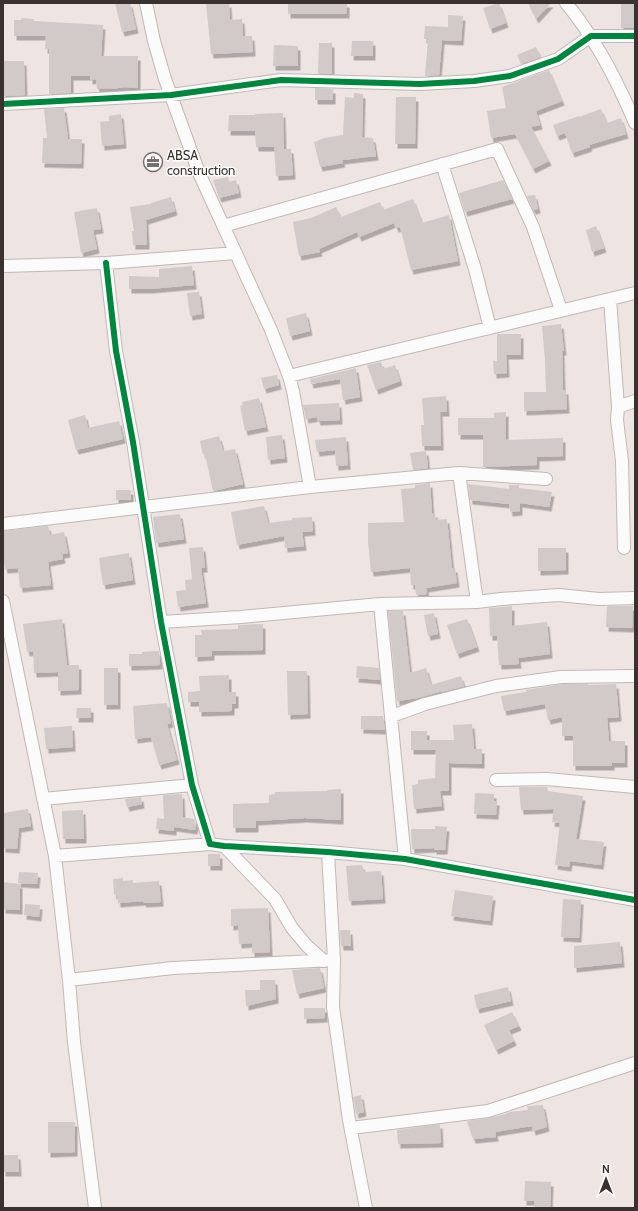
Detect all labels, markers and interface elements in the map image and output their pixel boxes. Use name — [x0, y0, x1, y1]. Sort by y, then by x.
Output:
place label: ABSA construction — [167, 147, 235, 178]
office icon: ABSA construction — [142, 151, 164, 173]
north arrow — [586, 1159, 626, 1199]
text: N — [602, 1162, 610, 1176]

